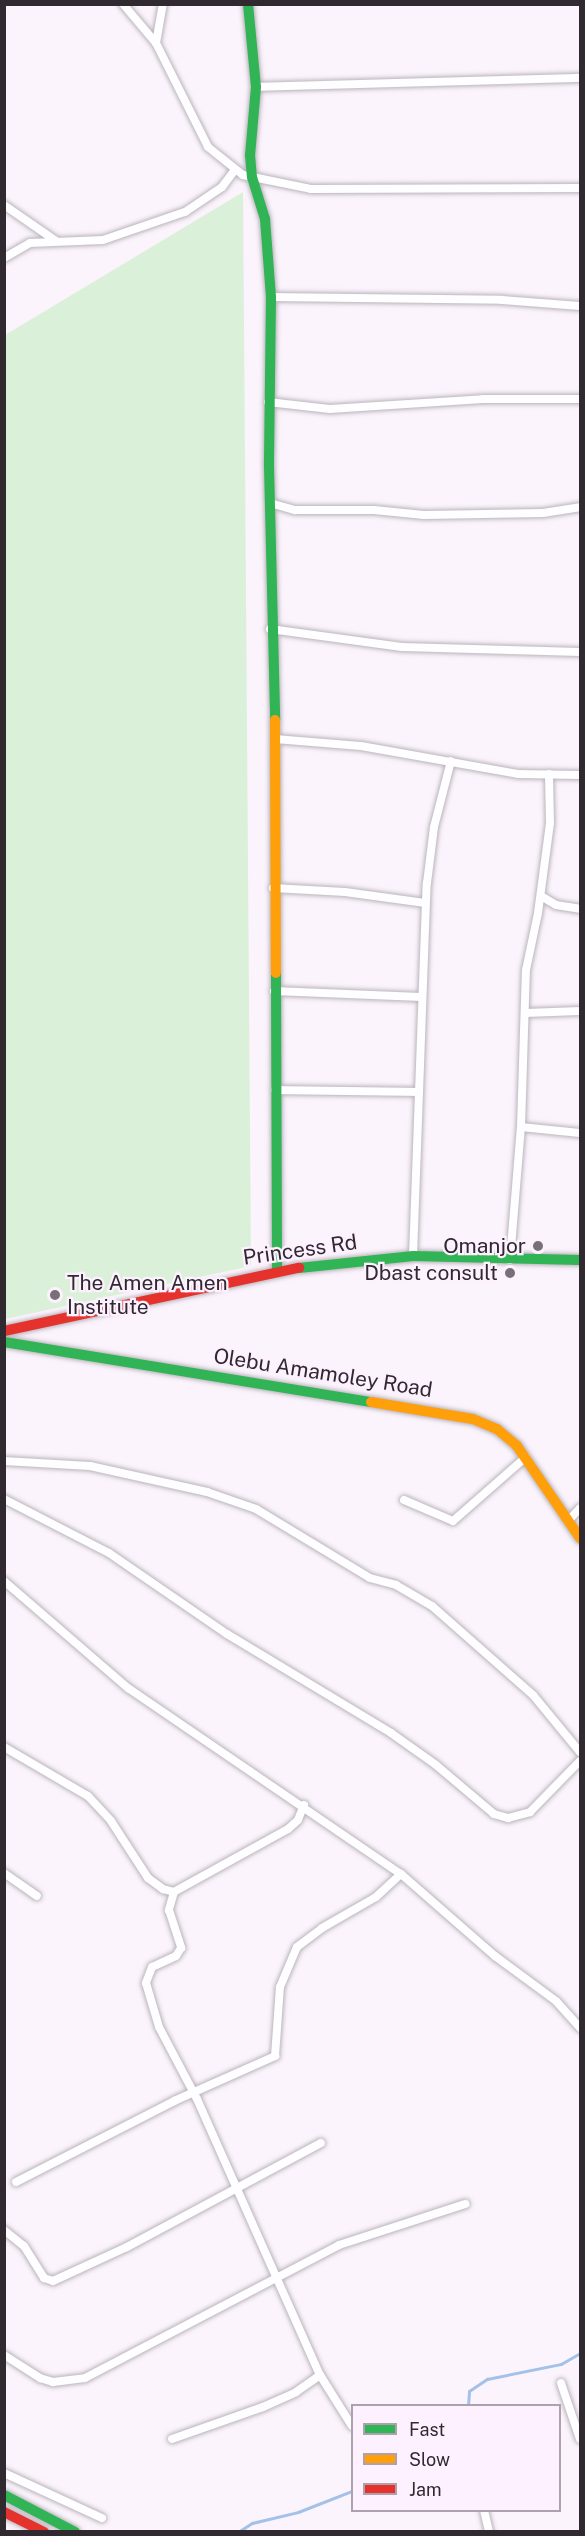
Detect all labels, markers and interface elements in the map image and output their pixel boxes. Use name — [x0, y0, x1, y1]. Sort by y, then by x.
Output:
street label: Princess Rd — [241, 1230, 359, 1270]
place label: Omanjor — [443, 1233, 526, 1259]
marker: Omanjor — [531, 1239, 545, 1253]
place label: Dbast consult — [364, 1260, 498, 1286]
marker: Dbast consult — [503, 1266, 517, 1280]
place label: The Amen Amen Institute — [67, 1270, 228, 1320]
marker: The Amen Amen Institute — [48, 1288, 62, 1302]
street label: Olebu Amamoley Road — [212, 1343, 434, 1403]
legend — [351, 2404, 561, 2512]
text: Fast — [409, 2419, 445, 2440]
text: Slow — [409, 2449, 450, 2470]
text: Jam — [409, 2479, 442, 2500]

